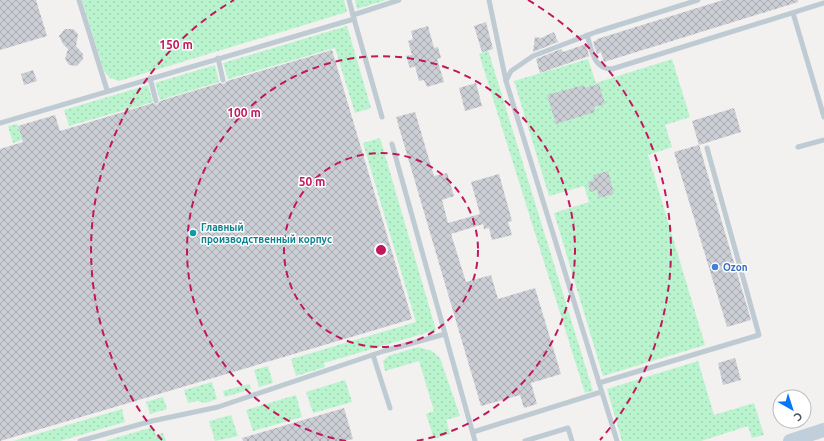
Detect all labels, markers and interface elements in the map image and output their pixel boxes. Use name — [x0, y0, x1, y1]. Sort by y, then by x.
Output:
text: 150 m — [159, 38, 193, 51]
text: 100 m — [227, 106, 261, 119]
text: 50 m — [299, 175, 325, 188]
place label: Главный производственный корпус — [201, 222, 332, 245]
marker: Главный производственный корпус — [188, 228, 198, 238]
centre of rings — [374, 243, 388, 257]
marker: Ozon — [710, 262, 720, 272]
place label: Ozon — [723, 262, 748, 273]
north arrow — [772, 389, 812, 429]
text: С — [792, 410, 805, 424]

